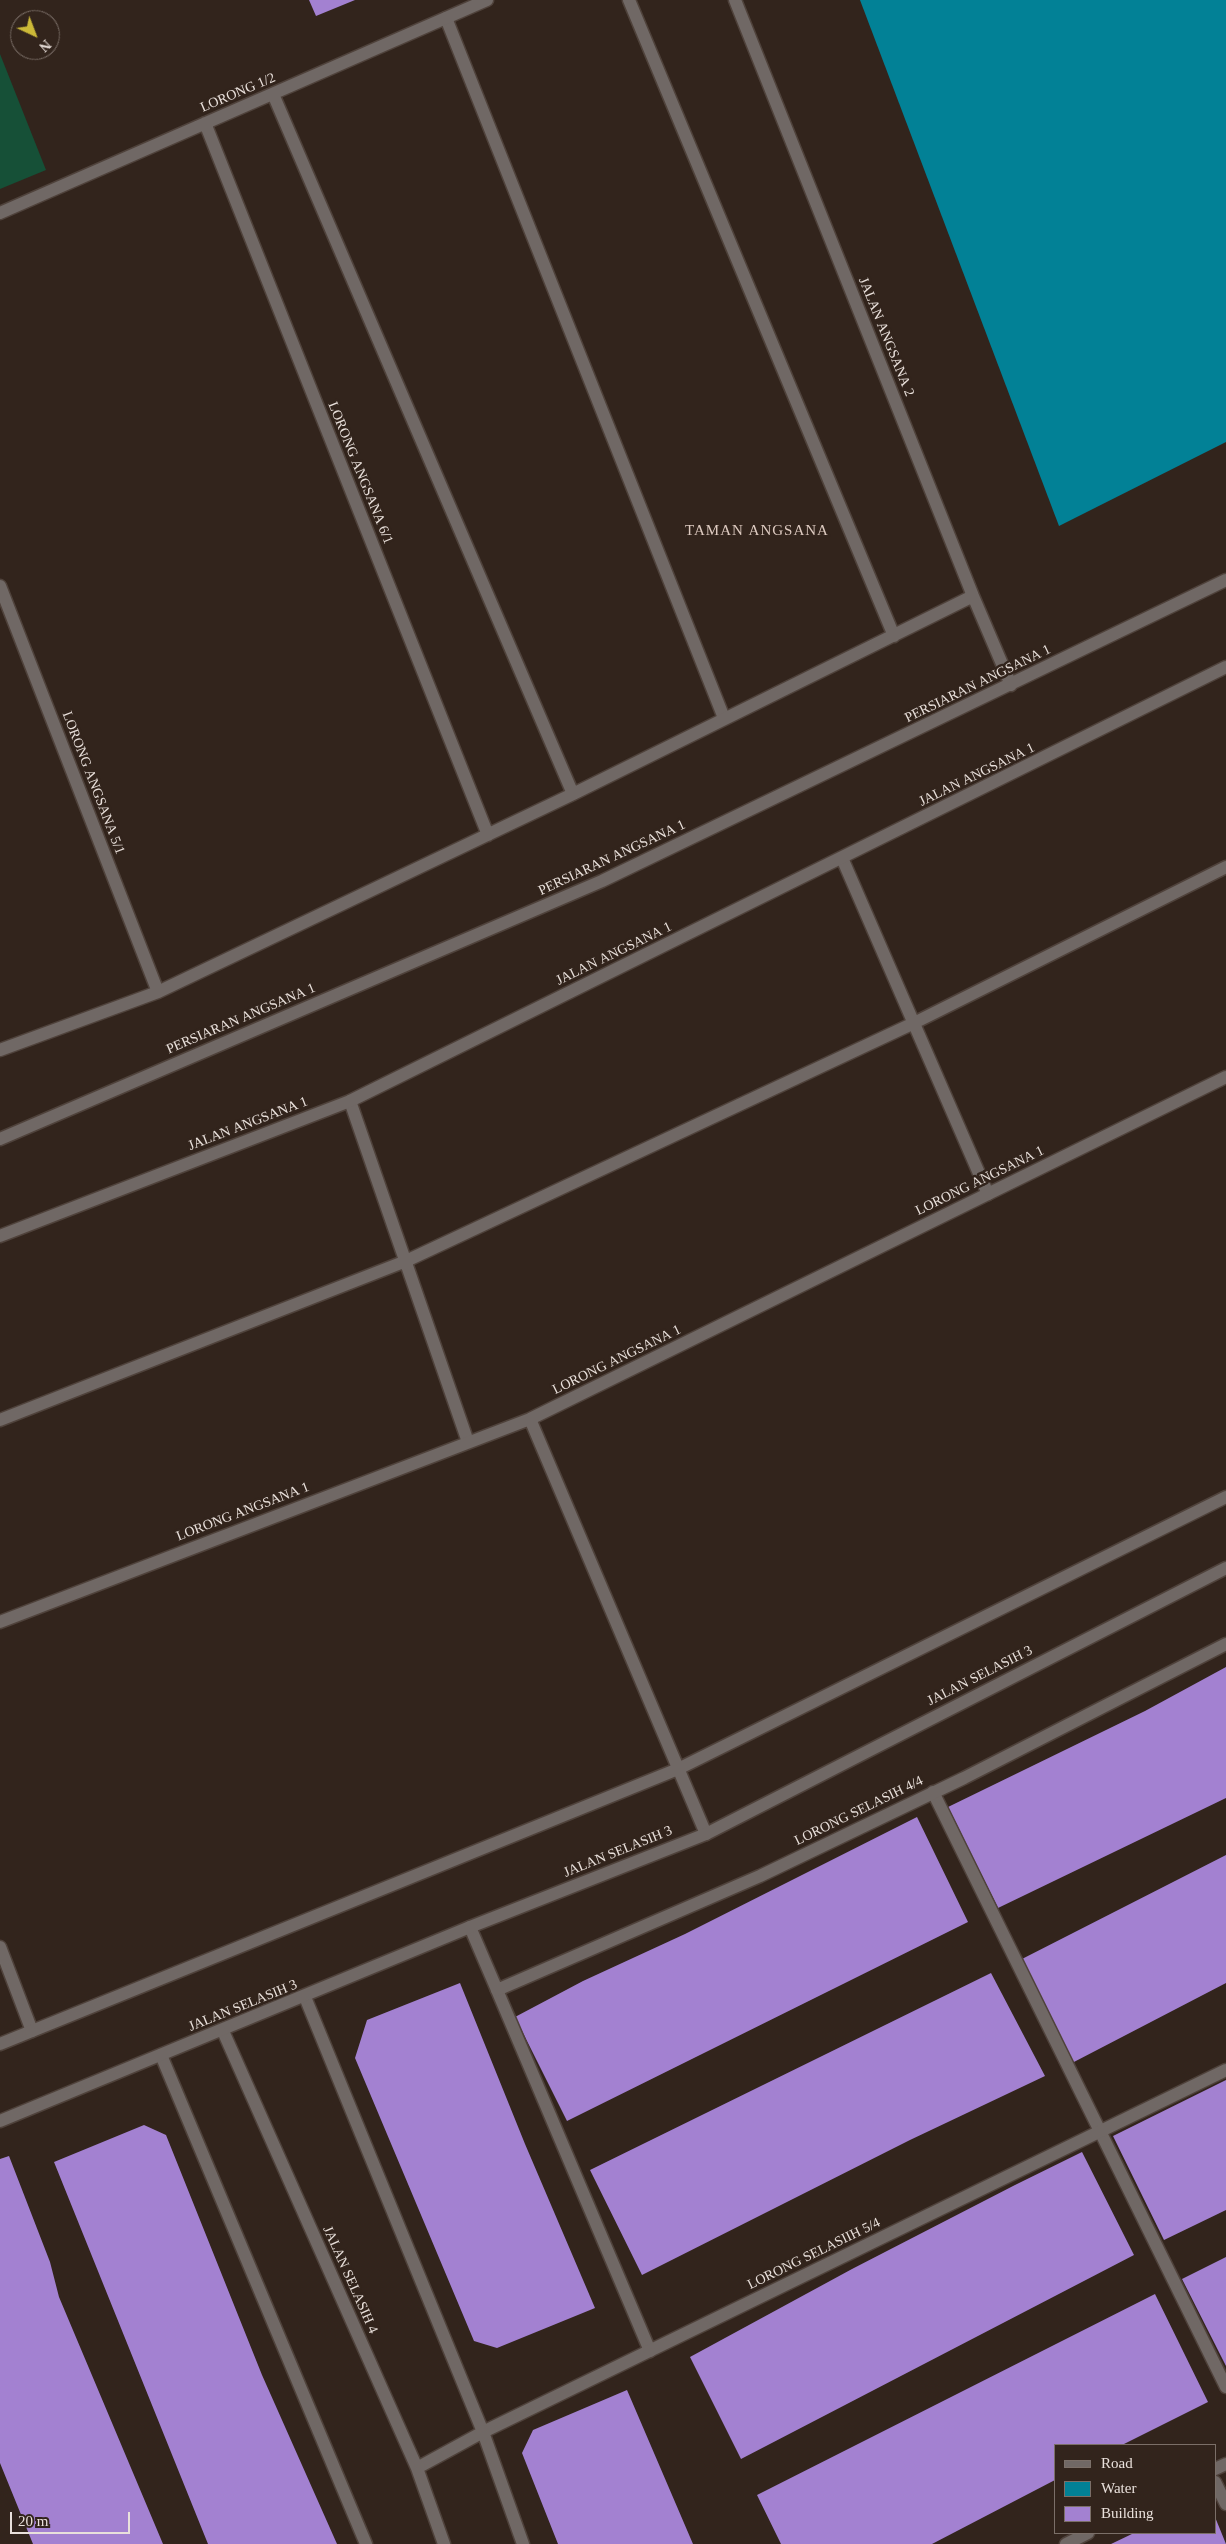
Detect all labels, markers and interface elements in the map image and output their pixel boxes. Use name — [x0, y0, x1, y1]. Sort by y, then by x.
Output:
north arrow — [10, 10, 60, 60]
text: N — [36, 37, 54, 55]
street label: LORONG 1/2 — [198, 70, 278, 116]
street label: JALAN ANGSANA 2 — [854, 275, 918, 399]
street label: LORONG ANGSANA 6/1 — [324, 400, 396, 546]
district label: TAMAN ANGSANA — [683, 522, 831, 540]
street label: PERSIARAN ANGSANA 1 — [902, 641, 1054, 727]
street label: LORONG ANGSANA 5/1 — [58, 709, 128, 857]
street label: JALAN ANGSANA 1 — [916, 740, 1038, 810]
street label: PERSIARAN ANGSANA 1 — [536, 817, 688, 899]
street label: JALAN ANGSANA 1 — [553, 919, 675, 989]
street label: PERSIARAN ANGSANA 1 — [164, 980, 318, 1058]
street label: JALAN ANGSANA 1 — [186, 1093, 310, 1155]
street label: LORONG ANGSANA 1 — [913, 1143, 1047, 1219]
street label: LORONG ANGSANA 1 — [550, 1322, 684, 1398]
street label: LORONG ANGSANA 1 — [174, 1479, 312, 1545]
street label: JALAN SELASIH 3 — [925, 1642, 1035, 1710]
street label: LORONG SELASIH 4/4 — [792, 1773, 926, 1849]
street label: JALAN SELASIH 3 — [561, 1823, 675, 1881]
street label: JALAN SELASIH 3 — [186, 1977, 300, 2035]
street label: LORONG SELASIIH 5/4 — [745, 2215, 883, 2293]
street label: JALAN SELASIH 4 — [319, 2224, 381, 2336]
legend — [1054, 2444, 1216, 2534]
text: Road — [1101, 2455, 1133, 2471]
text: Water — [1101, 2480, 1136, 2496]
scale bar — [12, 2502, 132, 2534]
text: Building — [1101, 2505, 1154, 2521]
text: 20 m — [18, 2513, 48, 2529]

